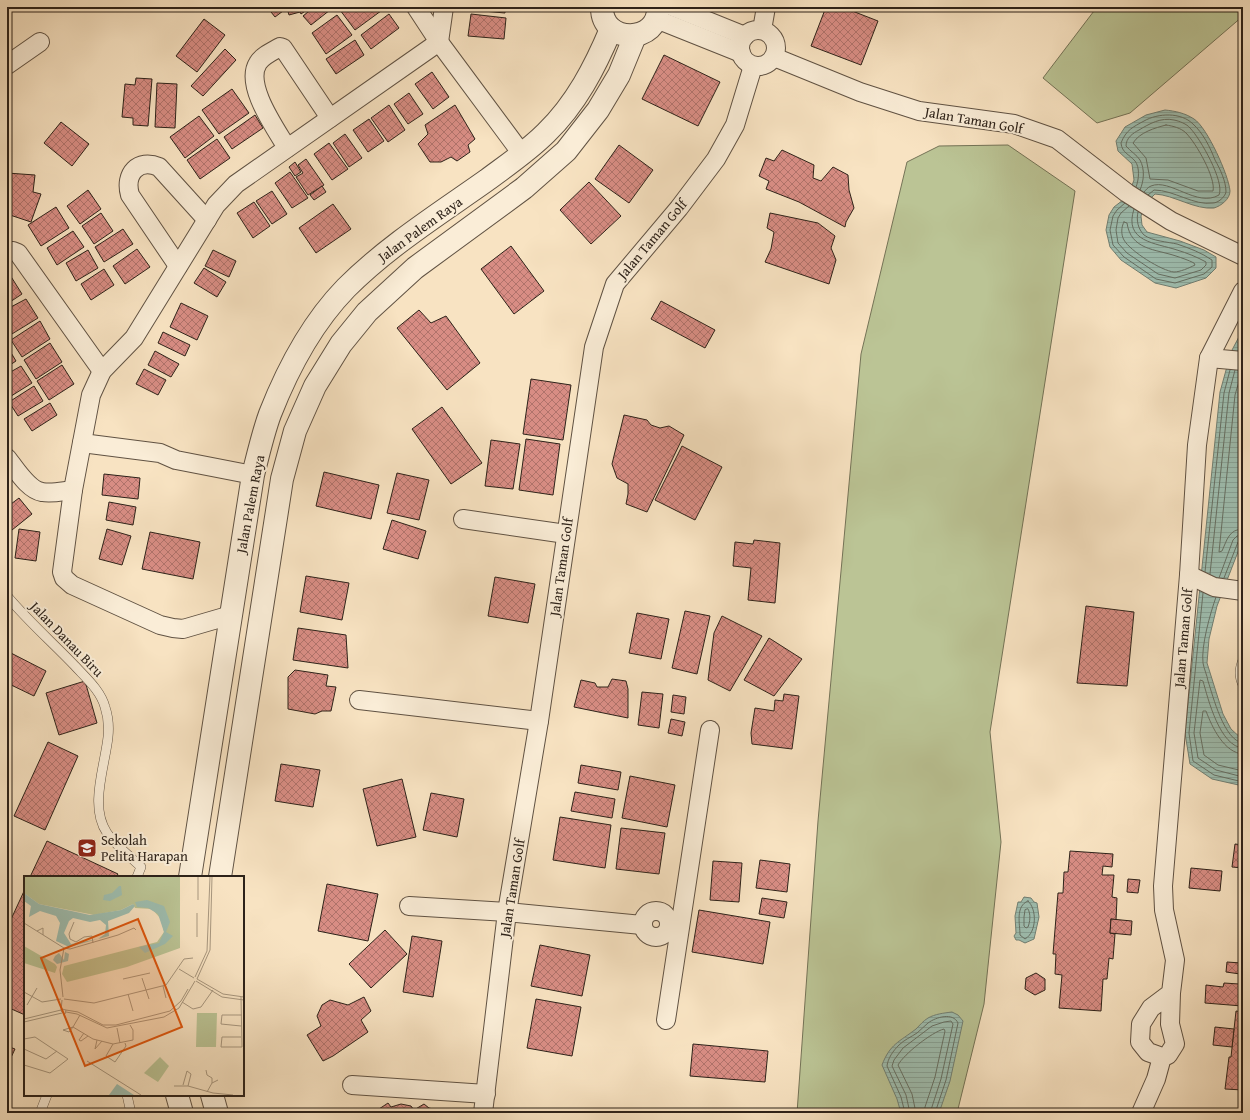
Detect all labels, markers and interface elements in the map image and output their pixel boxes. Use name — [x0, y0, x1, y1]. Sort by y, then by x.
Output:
street label: Jalan Taman Golf — [921, 101, 1026, 139]
street label: Jalan Palem Raya — [372, 191, 467, 268]
street label: Jalan Taman Golf — [611, 193, 693, 285]
street label: Jalan Palem Raya — [230, 453, 269, 557]
street label: Jalan Taman Golf — [544, 515, 578, 620]
street label: Jalan Taman Golf — [1169, 586, 1197, 690]
street label: Jalan Danau Biru — [24, 595, 109, 681]
place label: Sekolah Pelita Harapan — [101, 830, 188, 866]
street label: Jalan Taman Golf — [494, 836, 530, 941]
school or university icon: Sekolah Pelita Harapan — [76, 837, 98, 859]
inset map — [24, 876, 244, 1096]

